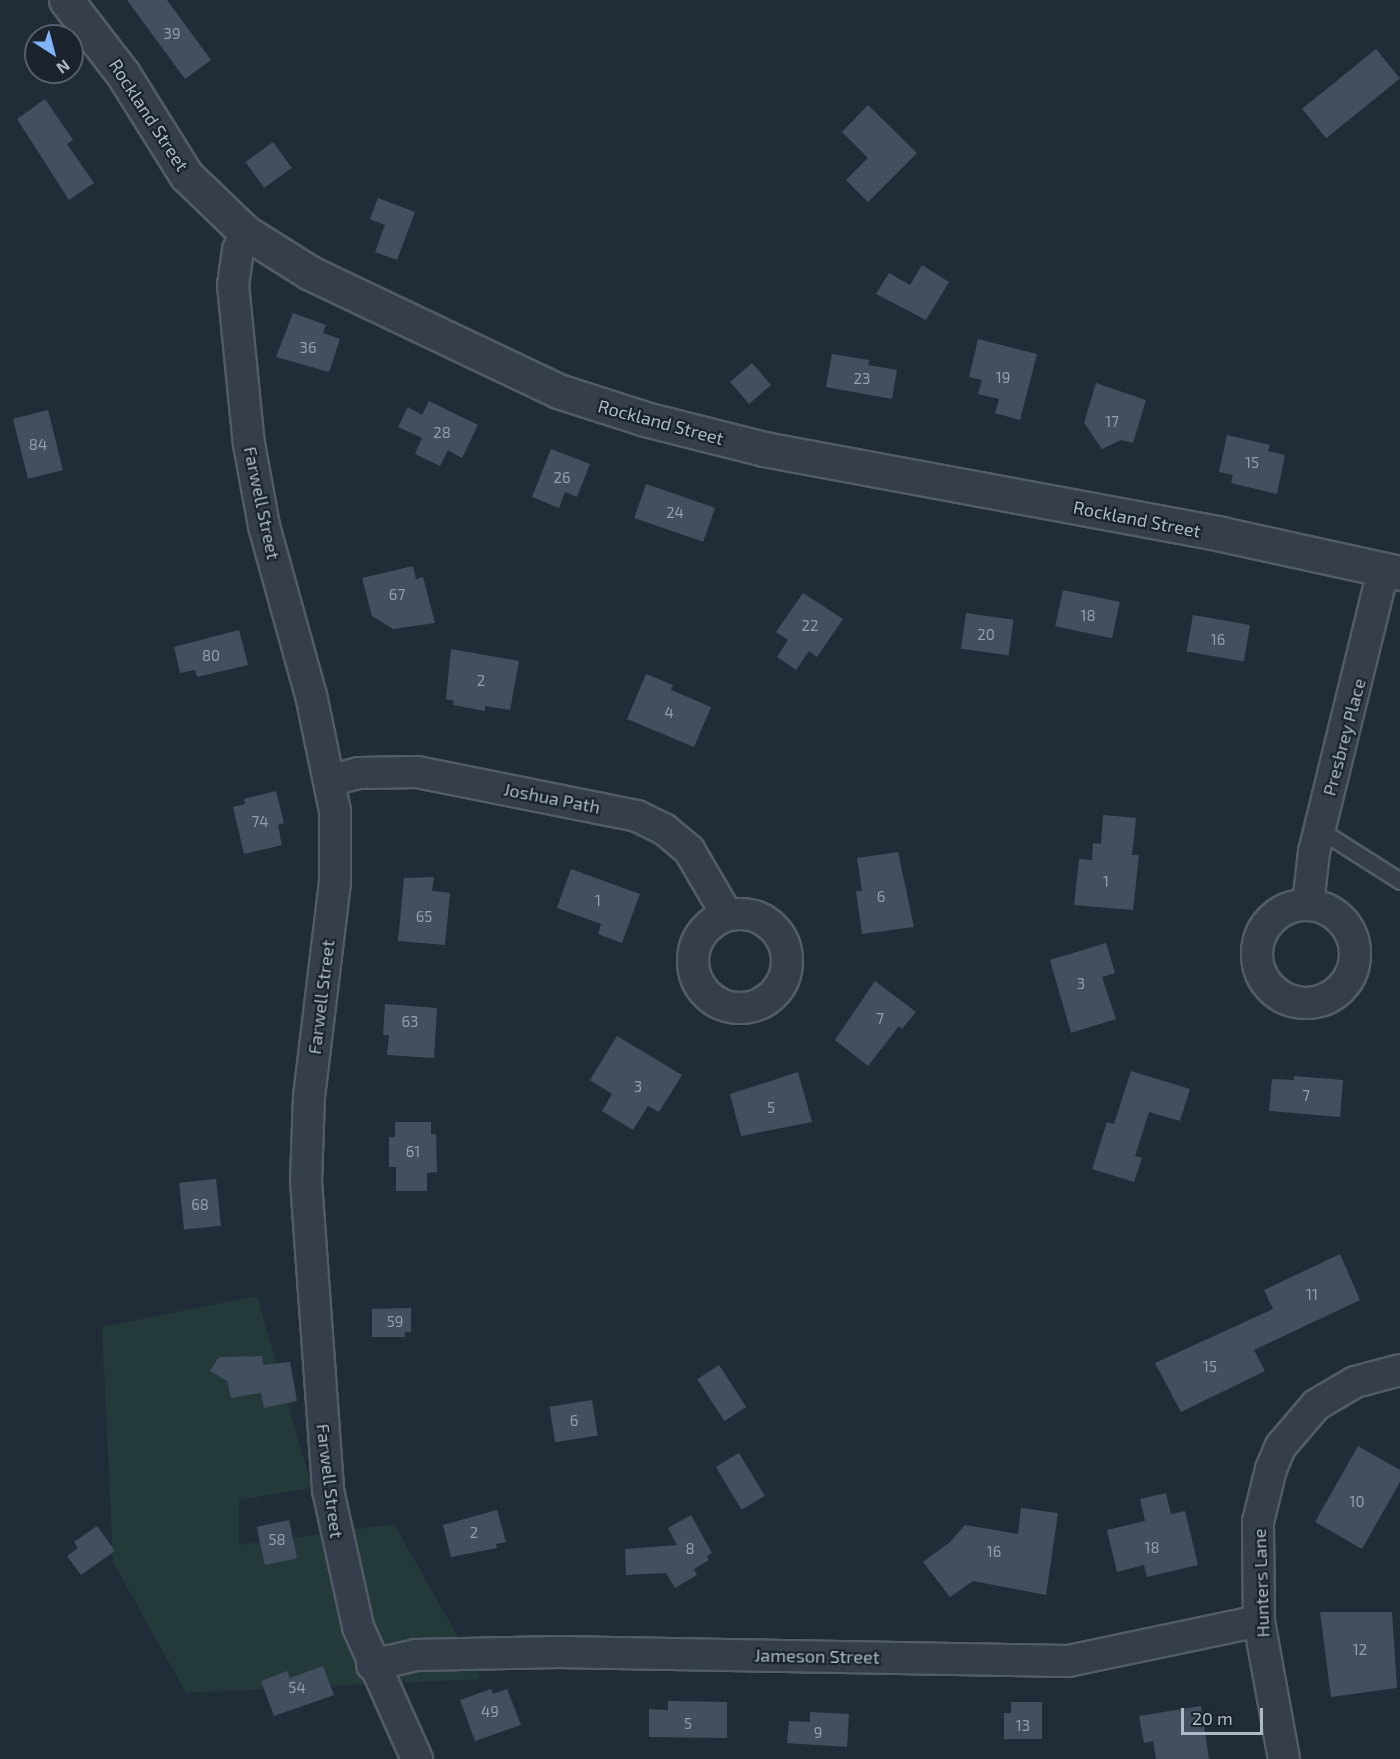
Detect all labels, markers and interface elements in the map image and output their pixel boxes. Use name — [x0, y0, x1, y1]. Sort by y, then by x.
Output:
north arrow — [24, 24, 84, 84]
house number: 39 — [164, 25, 180, 43]
street label: Rockland Street — [105, 55, 193, 175]
text: N — [53, 56, 74, 78]
house number: 36 — [300, 339, 316, 357]
house number: 19 — [996, 369, 1010, 387]
house number: 23 — [854, 370, 870, 388]
street label: Rockland Street — [596, 395, 726, 449]
house number: 17 — [1105, 413, 1119, 431]
house number: 28 — [433, 424, 451, 442]
house number: 84 — [29, 436, 47, 454]
street label: Farwell Street — [239, 444, 285, 562]
house number: 15 — [1245, 454, 1259, 472]
house number: 26 — [553, 469, 571, 487]
street label: Rockland Street — [1071, 496, 1203, 542]
house number: 24 — [666, 504, 684, 522]
house number: 67 — [389, 586, 405, 604]
house number: 18 — [1080, 607, 1096, 625]
house number: 22 — [802, 617, 818, 635]
house number: 20 — [977, 626, 995, 644]
house number: 16 — [1211, 631, 1225, 649]
house number: 80 — [202, 647, 220, 665]
house number: 2 — [477, 672, 485, 690]
street label: Presbrey Place — [1318, 676, 1370, 798]
house number: 4 — [664, 704, 674, 722]
street label: Joshua Path — [502, 778, 602, 818]
house number: 74 — [252, 813, 268, 831]
house number: 1 — [1103, 873, 1109, 891]
house number: 6 — [877, 888, 885, 906]
house number: 1 — [595, 892, 601, 910]
house number: 65 — [416, 908, 432, 926]
street label: Farwell Street — [303, 938, 339, 1056]
house number: 3 — [1077, 975, 1085, 993]
house number: 7 — [876, 1010, 884, 1028]
house number: 63 — [402, 1013, 418, 1031]
house number: 3 — [634, 1078, 642, 1096]
house number: 7 — [1302, 1087, 1310, 1105]
house number: 5 — [767, 1099, 775, 1117]
house number: 61 — [406, 1143, 420, 1161]
house number: 68 — [191, 1196, 209, 1214]
house number: 11 — [1306, 1286, 1318, 1304]
house number: 59 — [387, 1313, 403, 1331]
house number: 15 — [1203, 1358, 1217, 1376]
house number: 6 — [570, 1412, 578, 1430]
street label: Farwell Street — [312, 1422, 348, 1540]
house number: 10 — [1349, 1493, 1365, 1511]
house number: 2 — [470, 1524, 478, 1542]
street label: Hunters Lane — [1248, 1528, 1274, 1638]
house number: 58 — [268, 1531, 286, 1549]
house number: 18 — [1144, 1539, 1160, 1557]
house number: 8 — [685, 1540, 695, 1558]
house number: 16 — [987, 1543, 1001, 1561]
house number: 12 — [1353, 1641, 1367, 1659]
street label: Jameson Street — [754, 1644, 880, 1668]
house number: 54 — [288, 1679, 306, 1697]
scale bar — [1184, 1696, 1266, 1734]
house number: 49 — [481, 1703, 499, 1721]
text: 20 m — [1192, 1707, 1233, 1729]
house number: 5 — [684, 1715, 692, 1733]
house number: 13 — [1016, 1717, 1030, 1735]
house number: 9 — [814, 1724, 822, 1742]

